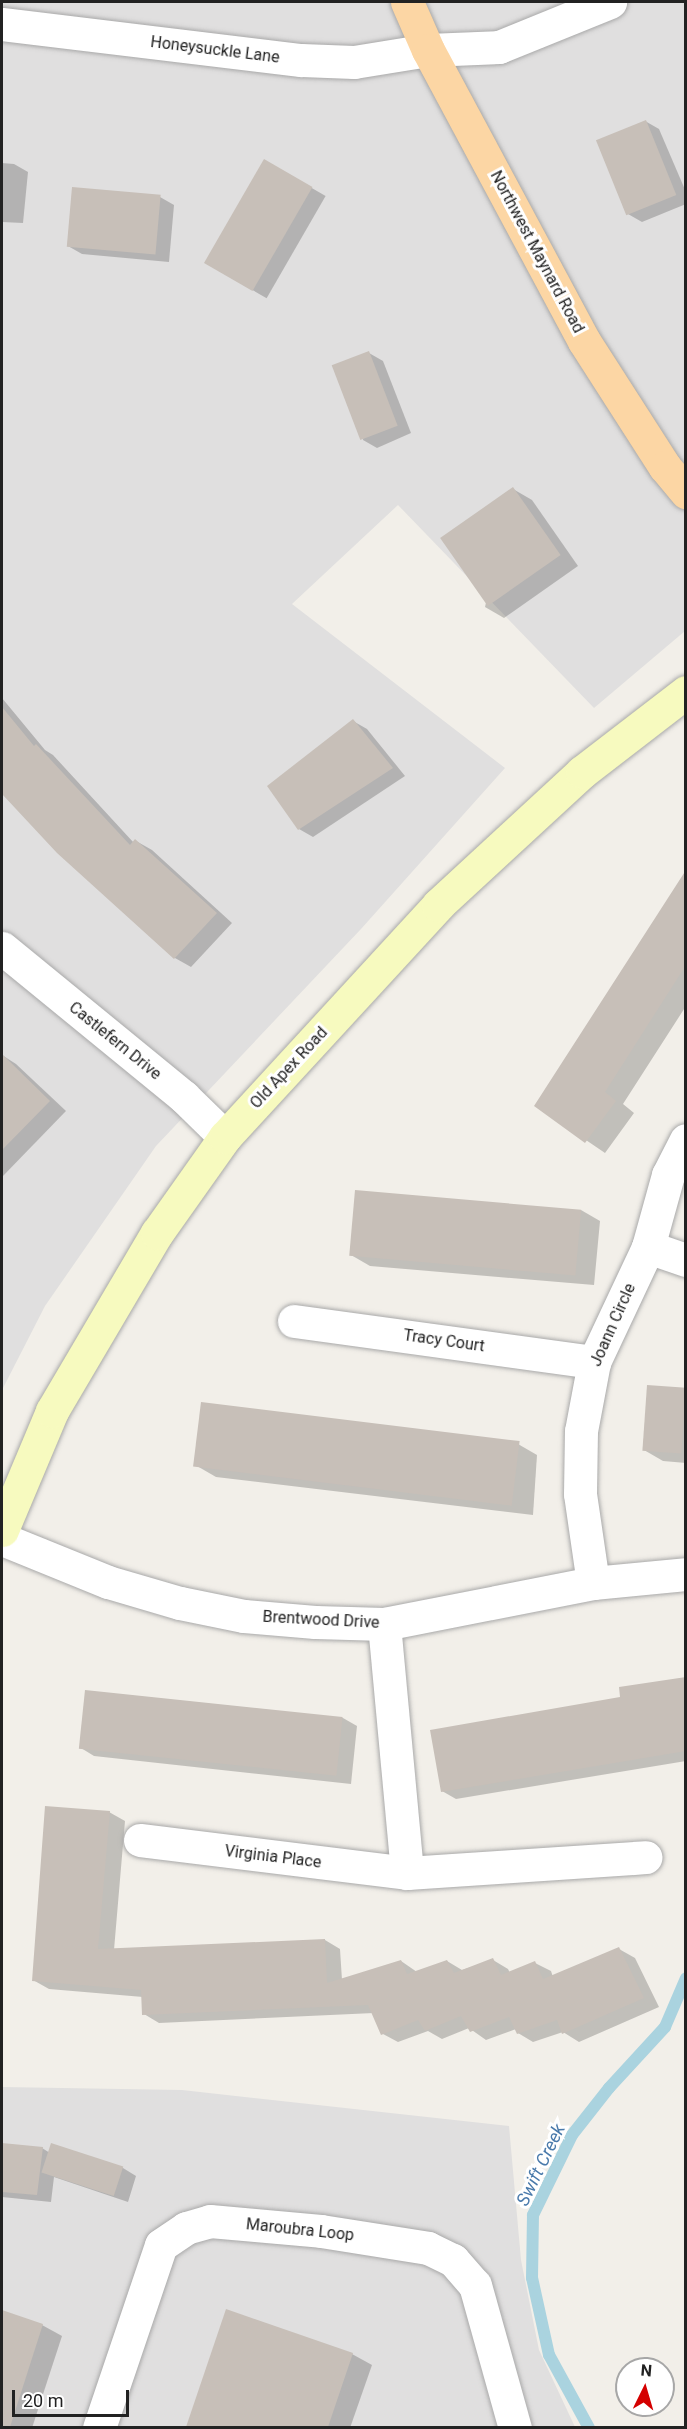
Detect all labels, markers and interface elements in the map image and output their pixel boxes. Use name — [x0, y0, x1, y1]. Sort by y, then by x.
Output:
street label: Honeysuckle Lane — [149, 33, 281, 67]
street label: Northwest Maynard Road — [486, 168, 588, 336]
street label: Castlefern Drive — [65, 998, 165, 1084]
street label: Old Apex Road — [246, 1023, 332, 1113]
street label: Joann Circle — [586, 1281, 640, 1369]
street label: Tracy Court — [402, 1326, 486, 1356]
street label: Brentwood Drive — [262, 1607, 380, 1633]
street label: Virginia Place — [224, 1842, 322, 1872]
water label: Swift Creek — [512, 2121, 570, 2209]
street label: Maroubra Loop — [245, 2215, 355, 2245]
north arrow — [615, 2357, 675, 2417]
text: N — [640, 2361, 653, 2381]
scale bar — [15, 2378, 132, 2416]
text: 20 m — [23, 2390, 63, 2411]

